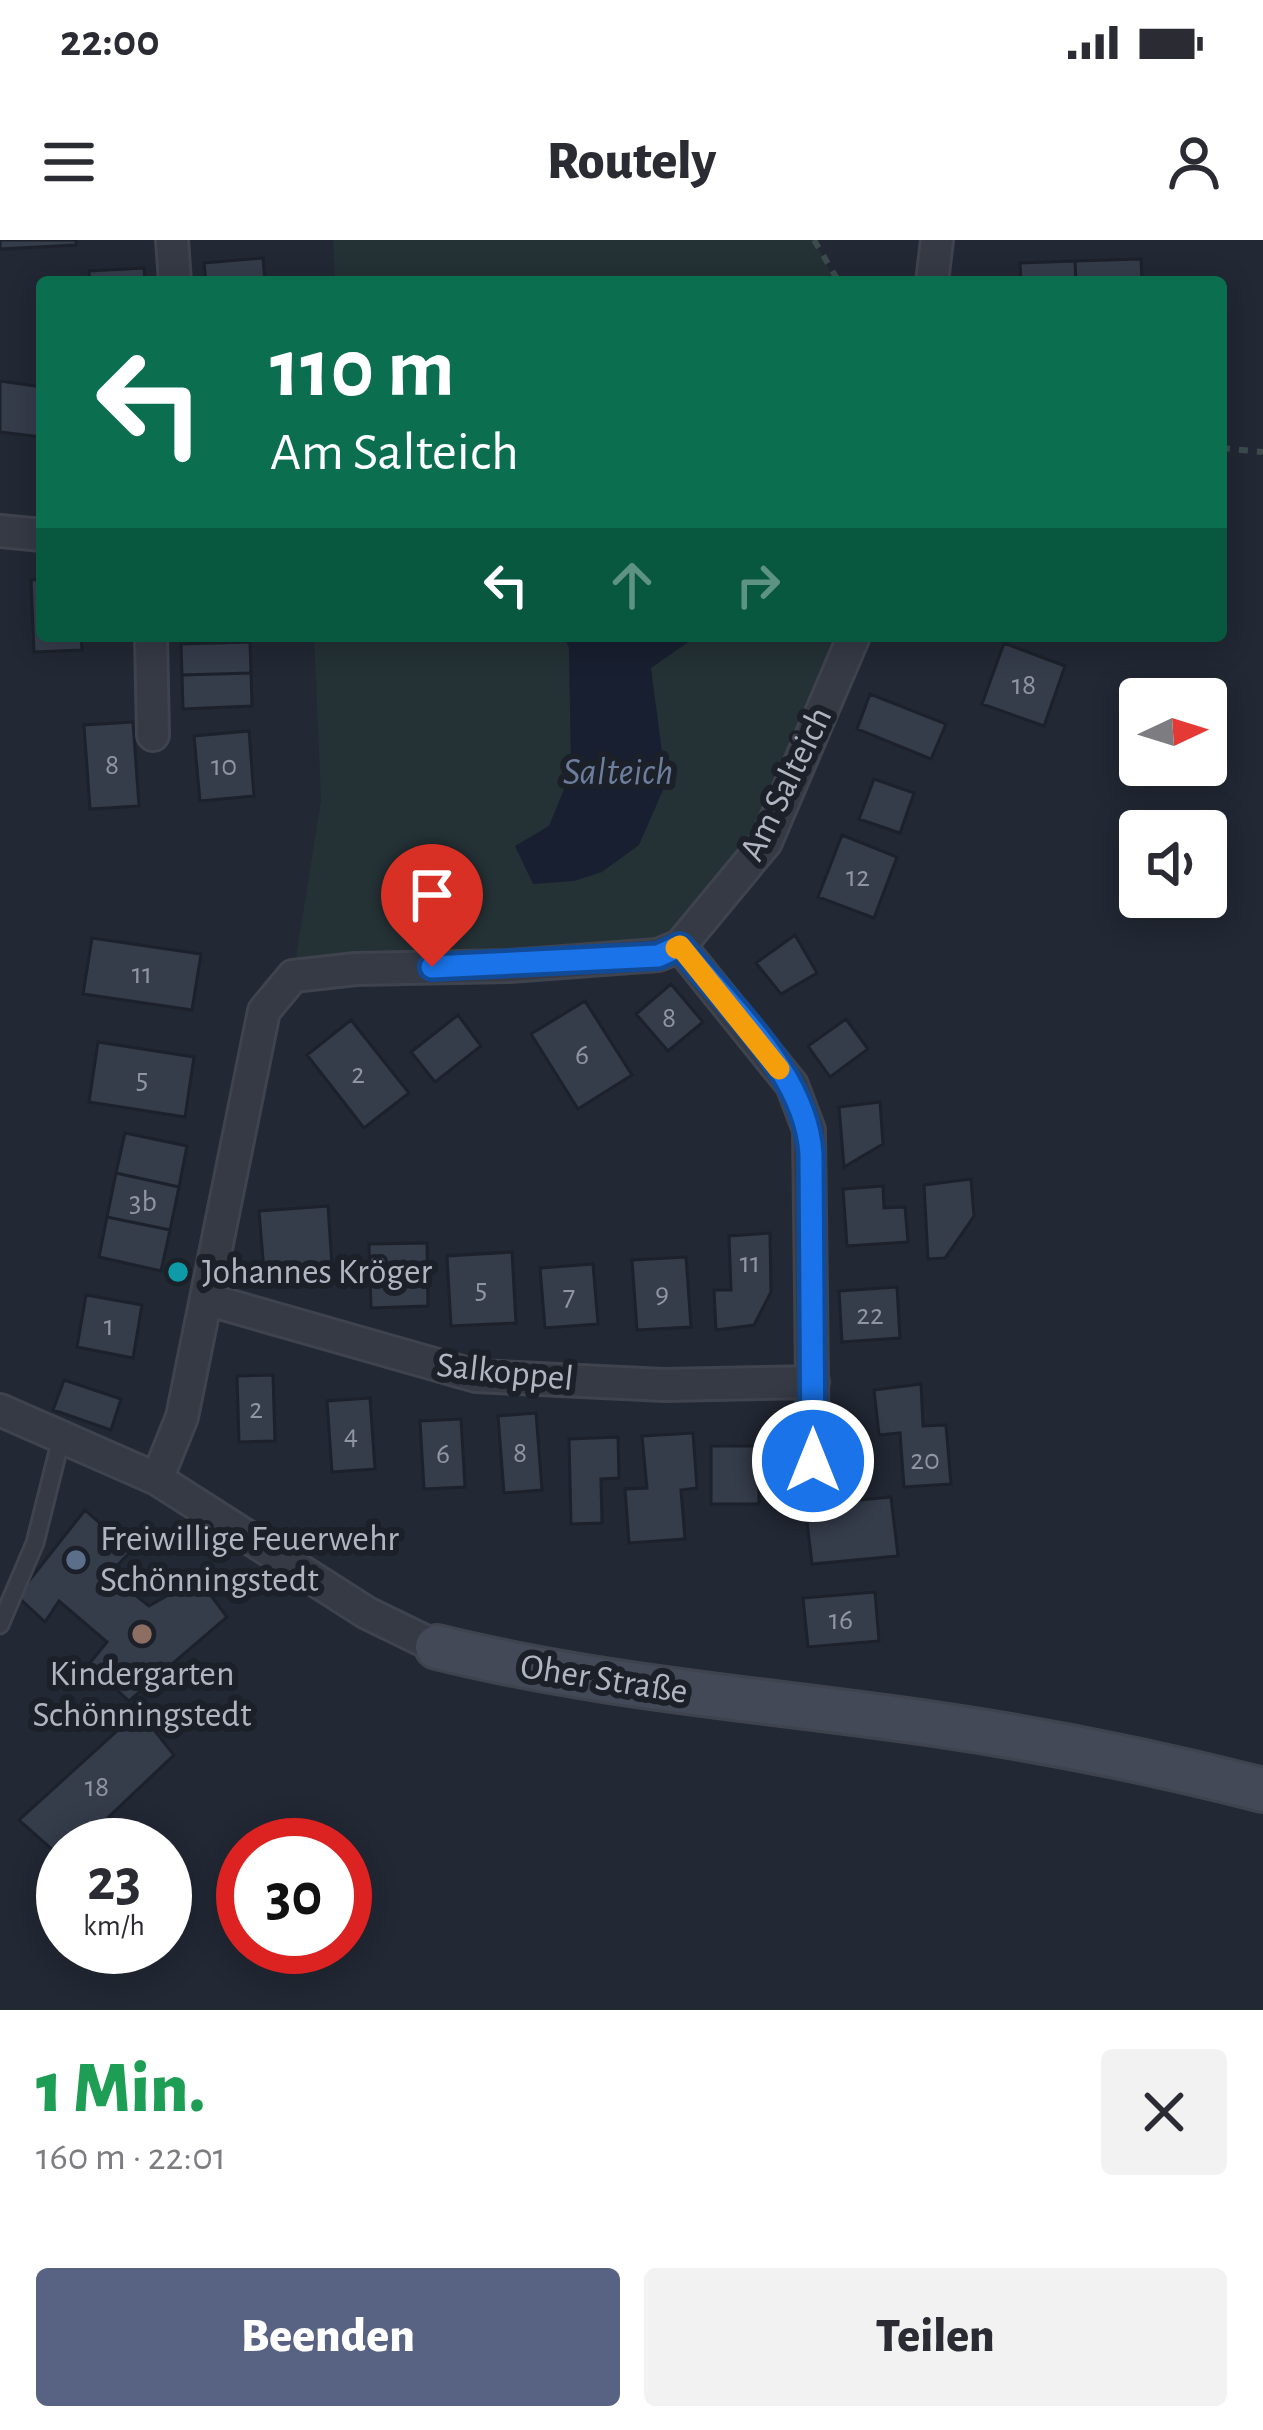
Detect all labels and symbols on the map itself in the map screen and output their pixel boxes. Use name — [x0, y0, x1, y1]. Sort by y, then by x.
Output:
house number: 18 — [1012, 670, 1036, 700]
north arrow — [1119, 678, 1227, 786]
street label: Am Salteich — [733, 702, 839, 866]
house number: 8 — [105, 750, 119, 780]
house number: 10 — [211, 751, 237, 781]
water label: Salteich — [563, 753, 673, 792]
pin — [381, 844, 483, 967]
house number: 12 — [846, 862, 870, 892]
house number: 11 — [132, 959, 152, 989]
house number: 8 — [662, 1003, 676, 1033]
house number: 6 — [575, 1040, 589, 1070]
house number: 2 — [351, 1059, 365, 1089]
house number: 5 — [136, 1064, 148, 1094]
house number: 3b — [129, 1187, 157, 1217]
house number: 11 — [740, 1248, 760, 1278]
place label: Johannes Kröger — [202, 1254, 432, 1290]
marker: Johannes Kröger — [165, 1259, 191, 1285]
house number: 5 — [475, 1274, 487, 1304]
house number: 9 — [655, 1279, 669, 1309]
house number: 7 — [563, 1281, 575, 1311]
house number: 22 — [856, 1300, 884, 1330]
house number: 1 — [104, 1311, 114, 1341]
street label: Salkoppel — [435, 1347, 575, 1397]
house number: 2 — [249, 1394, 263, 1424]
position arrow — [750, 1398, 876, 1524]
house number: 4 — [344, 1420, 358, 1450]
house number: 8 — [513, 1438, 527, 1468]
house number: 6 — [436, 1439, 450, 1469]
house number: 20 — [910, 1445, 940, 1475]
place label: Freiwillige Feuerwehr Schönningstedt — [100, 1521, 399, 1598]
marker: Freiwillige Feuerwehr Schönningstedt — [63, 1547, 89, 1573]
house number: 16 — [829, 1605, 853, 1635]
marker: Kindergarten Schönningstedt — [129, 1621, 155, 1647]
street label: Oher Straße — [518, 1648, 690, 1710]
place label: Kindergarten Schönningstedt — [33, 1656, 252, 1733]
house number: 18 — [85, 1772, 109, 1802]
speed limit sign: 30 — [216, 1818, 372, 1974]

